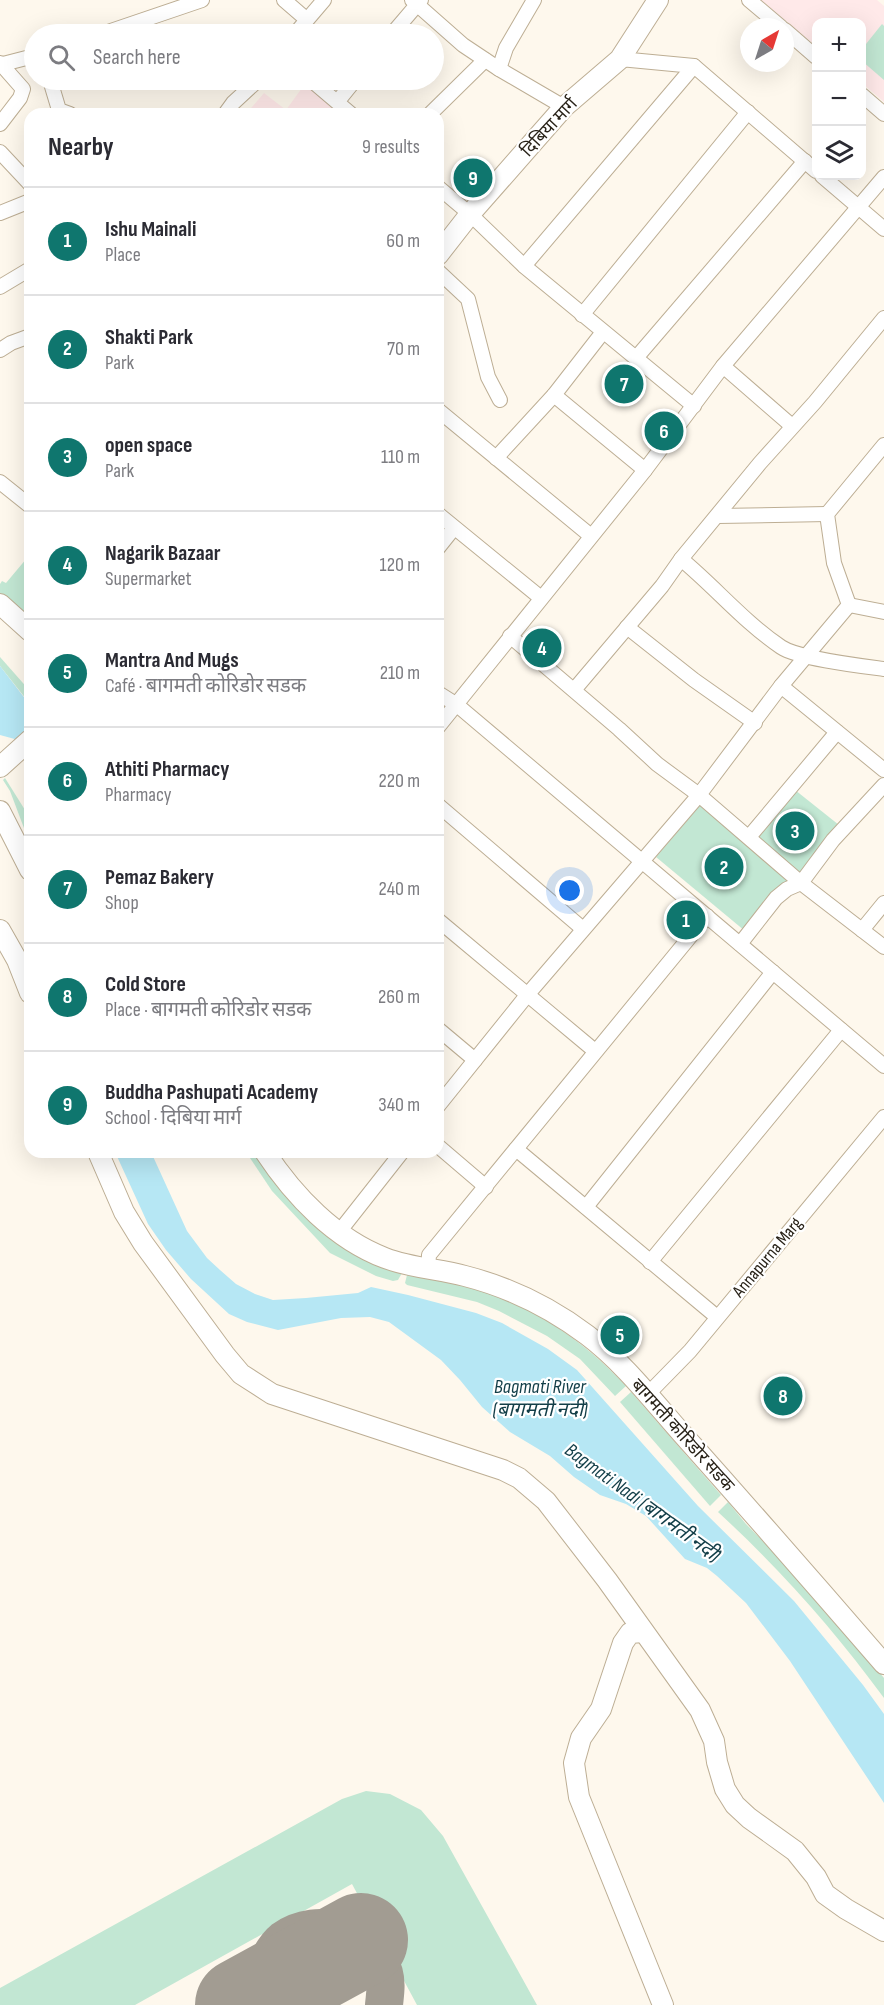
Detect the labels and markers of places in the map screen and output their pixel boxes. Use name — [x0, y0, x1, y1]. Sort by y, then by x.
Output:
pin: 9 — [454, 156, 492, 201]
pin: 7 — [604, 362, 644, 406]
pin: 6 — [644, 408, 684, 454]
pin: 4 — [522, 626, 562, 670]
pin: 3 — [776, 808, 814, 854]
pin: 2 — [704, 844, 744, 890]
pin: 1 — [666, 898, 706, 942]
pin: 5 — [600, 1312, 640, 1358]
pin: 8 — [764, 1374, 802, 1418]

